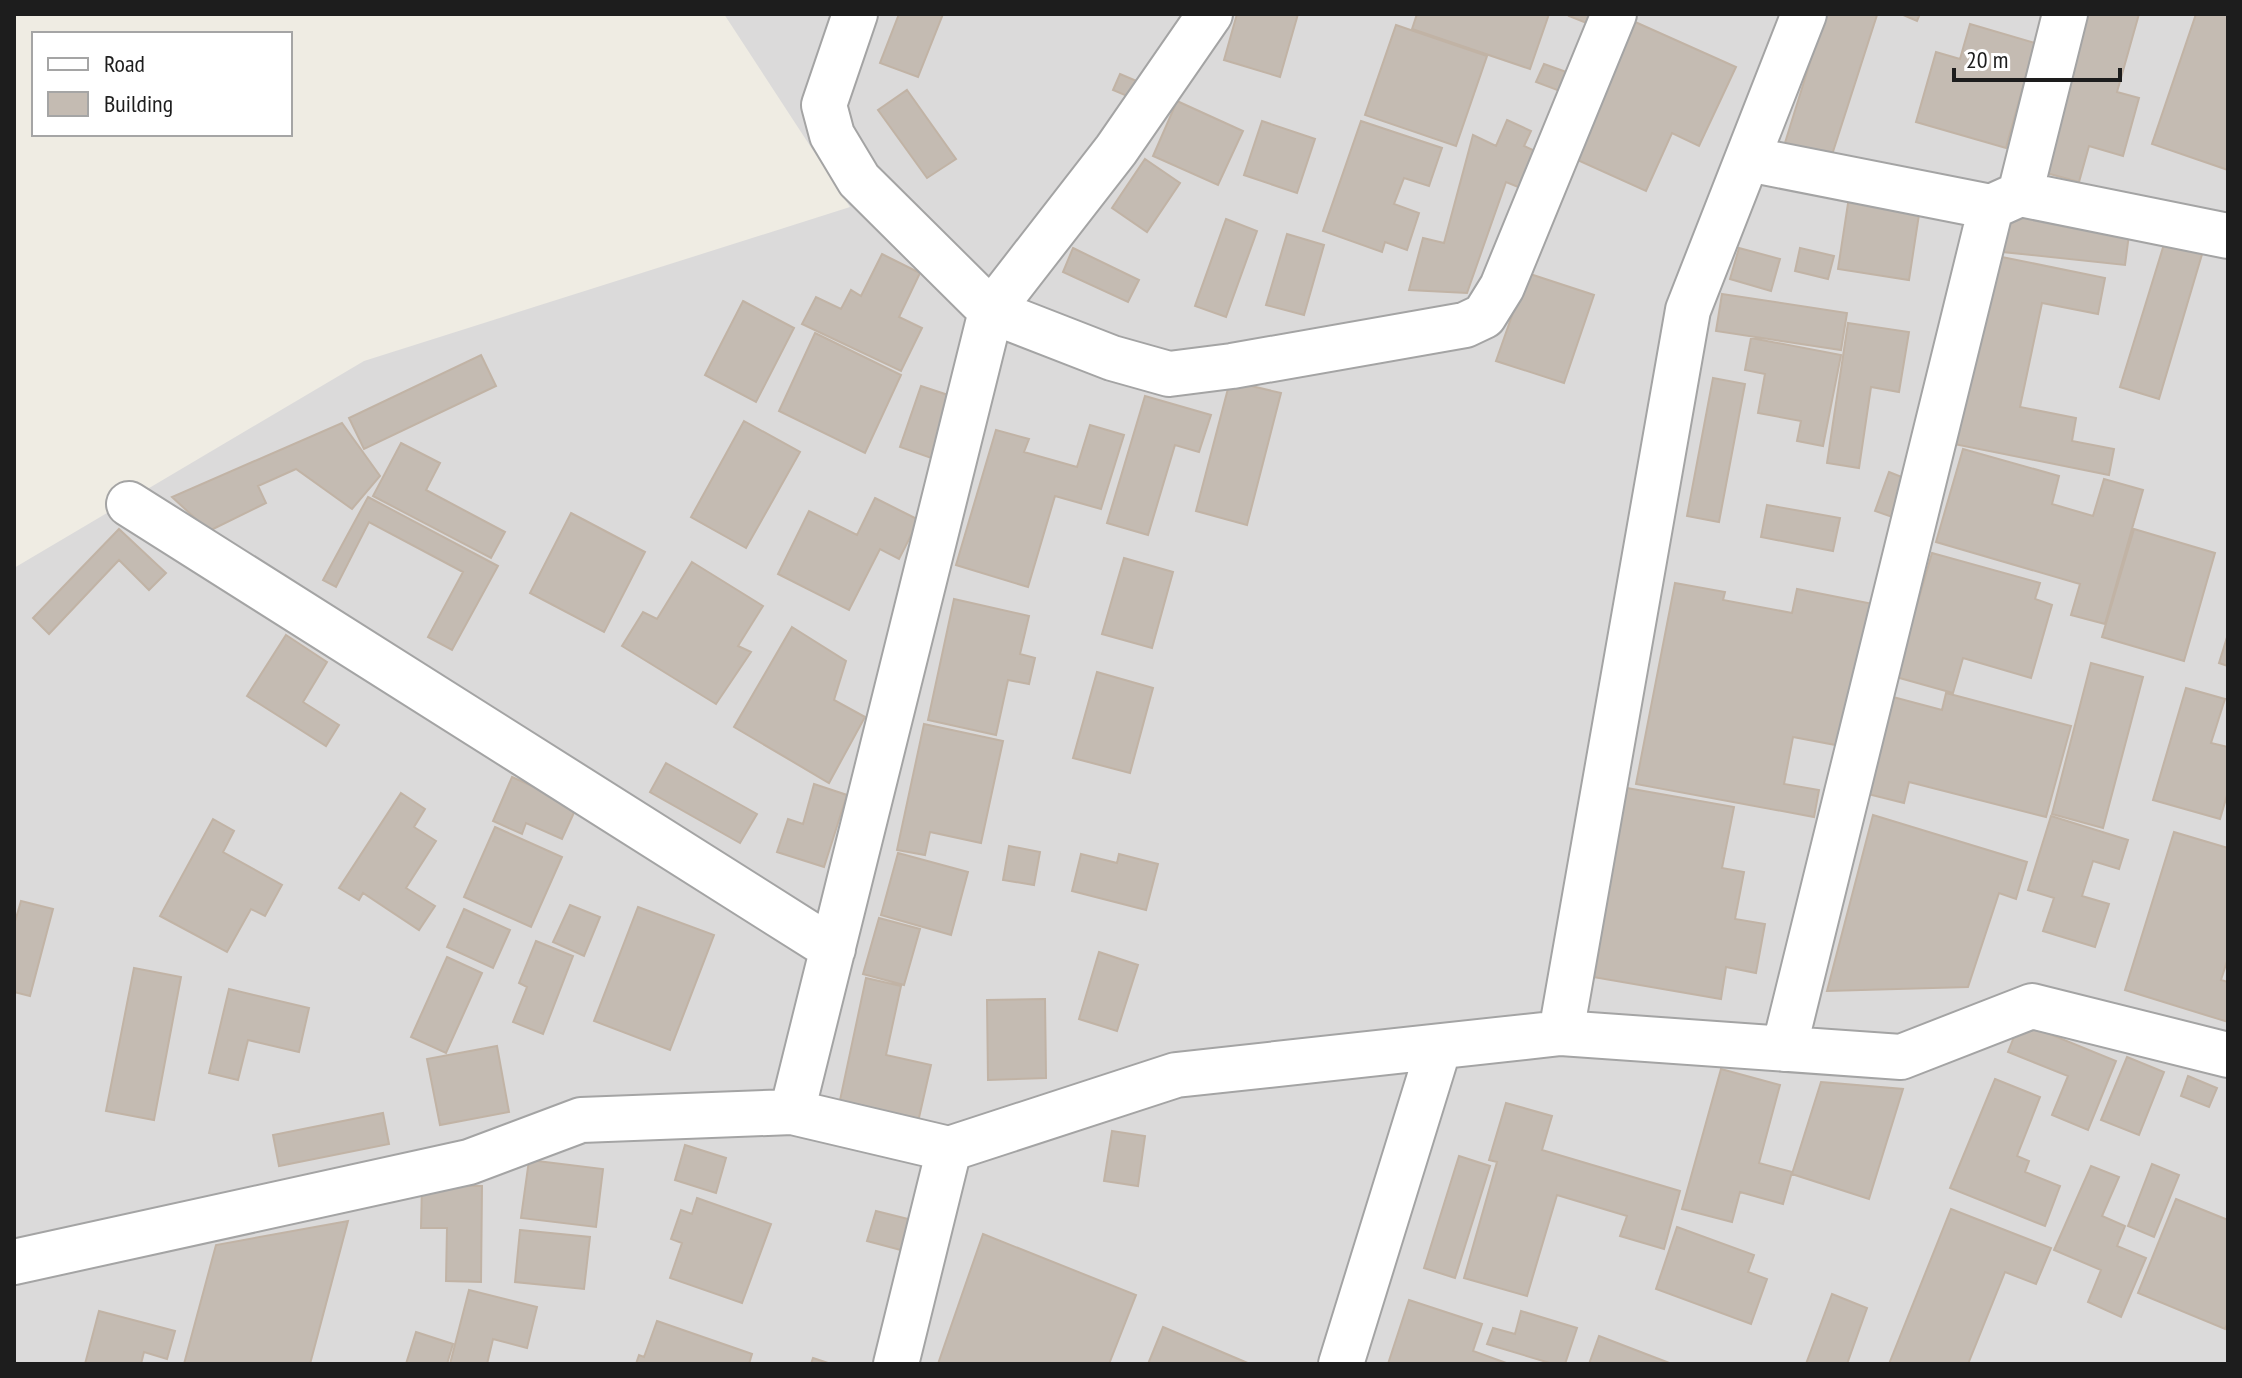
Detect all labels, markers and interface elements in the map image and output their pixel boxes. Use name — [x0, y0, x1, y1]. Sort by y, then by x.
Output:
legend — [32, 32, 292, 136]
scale bar — [1954, 32, 2120, 82]
text: 20 m — [1966, 44, 2008, 75]
text: Road — [104, 48, 145, 79]
text: Building — [104, 88, 173, 119]

